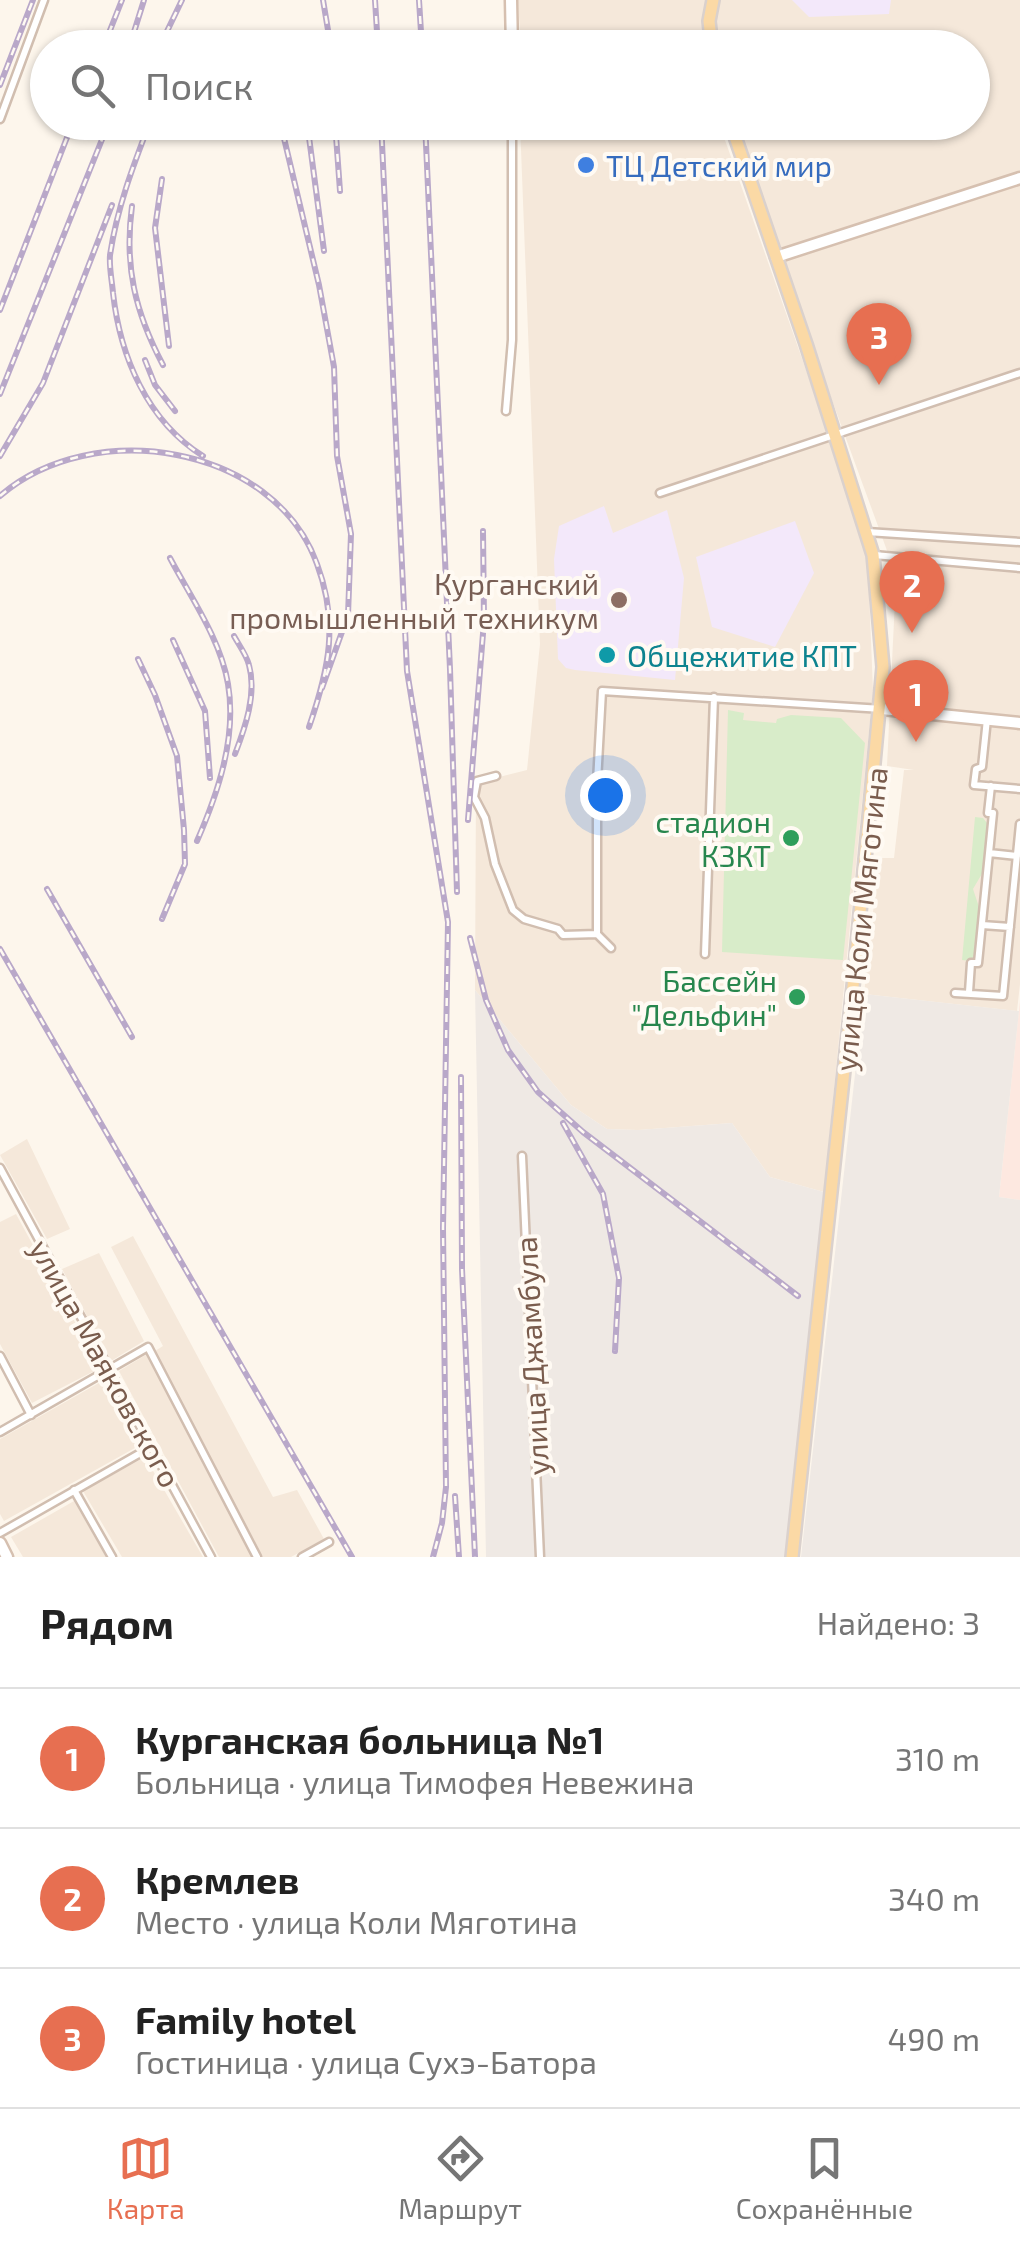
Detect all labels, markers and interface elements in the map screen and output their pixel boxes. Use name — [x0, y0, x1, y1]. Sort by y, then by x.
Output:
search box — [30, 30, 990, 140]
icon: search — [65, 58, 120, 113]
text: Поиск — [145, 62, 254, 108]
place label: ТЦ Детский мир — [606, 147, 832, 183]
marker: ТЦ Детский мир — [575, 154, 597, 176]
pin: 3 — [846, 302, 912, 385]
pin: 2 — [880, 550, 944, 633]
place label: Курганский промышленный техникум — [229, 565, 599, 636]
marker: Курганский промышленный техникум — [608, 589, 630, 611]
place label: Общежитие КПТ — [627, 637, 857, 673]
marker: Общежитие КПТ — [596, 644, 618, 666]
pin: 1 — [884, 660, 948, 742]
street label: улица Коли Мяготина — [826, 765, 895, 1073]
your location — [580, 770, 631, 821]
place label: стадион КЗКТ — [655, 803, 771, 873]
marker: стадион КЗКТ — [780, 827, 802, 849]
place label: Бассейн "Дельфин" — [631, 962, 777, 1032]
marker: Бассейн "Дельфин" — [786, 986, 808, 1008]
street label: улица Маяковского — [22, 1233, 189, 1494]
street label: улица Джамбула — [507, 1236, 556, 1476]
text: Рядом — [40, 1597, 174, 1647]
text: Найдено: 3 — [817, 1603, 980, 1641]
text: Курганская больница №1 — [135, 1716, 604, 1762]
text: 1 — [66, 1739, 79, 1777]
text: 310 m — [895, 1739, 980, 1777]
text: Больница · улица Тимофея Невежина — [135, 1762, 694, 1800]
text: Кремлев — [135, 1856, 299, 1902]
text: 2 — [63, 1879, 82, 1917]
text: 340 m — [888, 1879, 980, 1917]
text: Место · улица Коли Мяготина — [135, 1902, 578, 1940]
text: Family hotel — [135, 1996, 356, 2042]
text: 3 — [63, 2019, 82, 2057]
text: 490 m — [888, 2019, 980, 2057]
text: Гостиница · улица Сухэ-Батора — [135, 2042, 597, 2080]
tab: Карта — [107, 2131, 185, 2225]
tab: Маршрут — [398, 2131, 522, 2225]
tab: Сохранённые — [736, 2131, 913, 2225]

